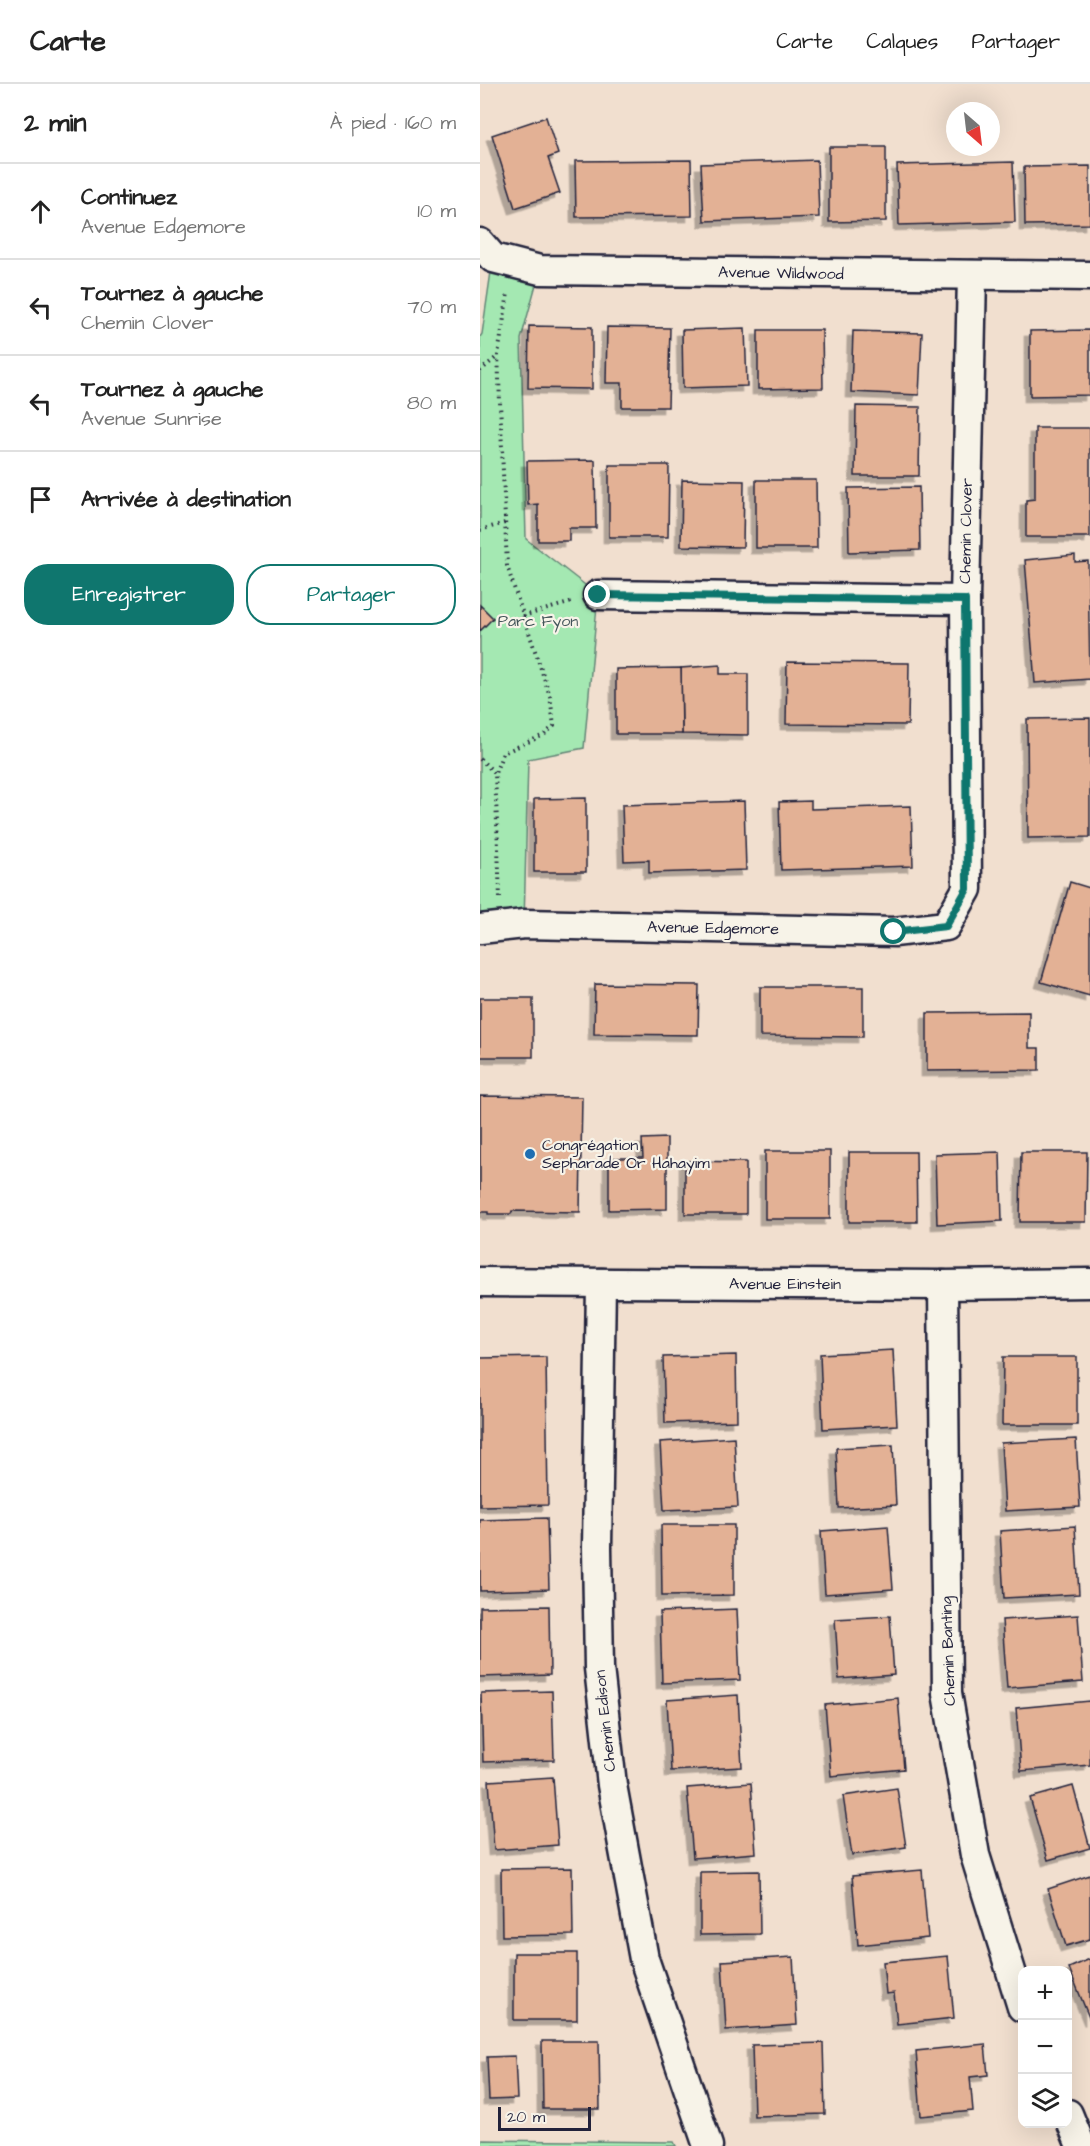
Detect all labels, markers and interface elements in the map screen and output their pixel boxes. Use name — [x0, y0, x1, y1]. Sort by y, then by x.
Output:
text: Carte — [30, 22, 106, 61]
text: Carte — [776, 27, 833, 56]
text: Calques — [866, 27, 938, 56]
text: Partager — [971, 27, 1060, 56]
north arrow — [946, 102, 1000, 156]
text: 2 min — [24, 105, 86, 141]
text: À pied · 160 m — [330, 109, 456, 137]
text: Continuez — [81, 182, 177, 213]
icon: ahead — [24, 195, 57, 228]
text: 10 m — [417, 197, 456, 225]
text: Avenue Edgemore — [81, 213, 246, 241]
street label: Avenue Wildwood — [718, 261, 844, 285]
text: Tournez à gauche — [81, 278, 263, 309]
icon: left — [24, 291, 57, 324]
text: 70 m — [408, 293, 456, 321]
text: Chemin Clover — [81, 309, 213, 337]
text: Tournez à gauche — [81, 374, 263, 405]
icon: left — [24, 387, 57, 420]
text: 80 m — [407, 389, 456, 417]
text: Avenue Sunrise — [81, 405, 222, 433]
street label: Chemin Clover — [954, 478, 978, 584]
icon: arrive — [24, 483, 57, 516]
text: Arrivée à destination — [81, 484, 291, 515]
button: Enregistrer — [24, 564, 234, 625]
button: Partager — [246, 564, 456, 625]
route end — [584, 581, 610, 607]
park label: Parc Fyon — [498, 610, 578, 633]
street label: Avenue Edgemore — [647, 916, 779, 941]
route start — [880, 918, 906, 944]
place label: Congrégation Sepharade Or Hahayim — [542, 1134, 710, 1175]
marker: Congrégation Sepharade Or Hahayim — [523, 1147, 537, 1161]
street label: Avenue Einstein — [729, 1273, 841, 1295]
street label: Chemin Banting — [935, 1596, 962, 1706]
street label: Chemin Edison — [589, 1669, 621, 1773]
map controls — [1018, 1966, 1072, 2128]
button: + — [1018, 1966, 1072, 2020]
button: − — [1018, 2020, 1072, 2074]
button: layers — [1018, 2074, 1072, 2128]
scale bar — [498, 2104, 591, 2132]
text: 20 m — [507, 2106, 545, 2128]

